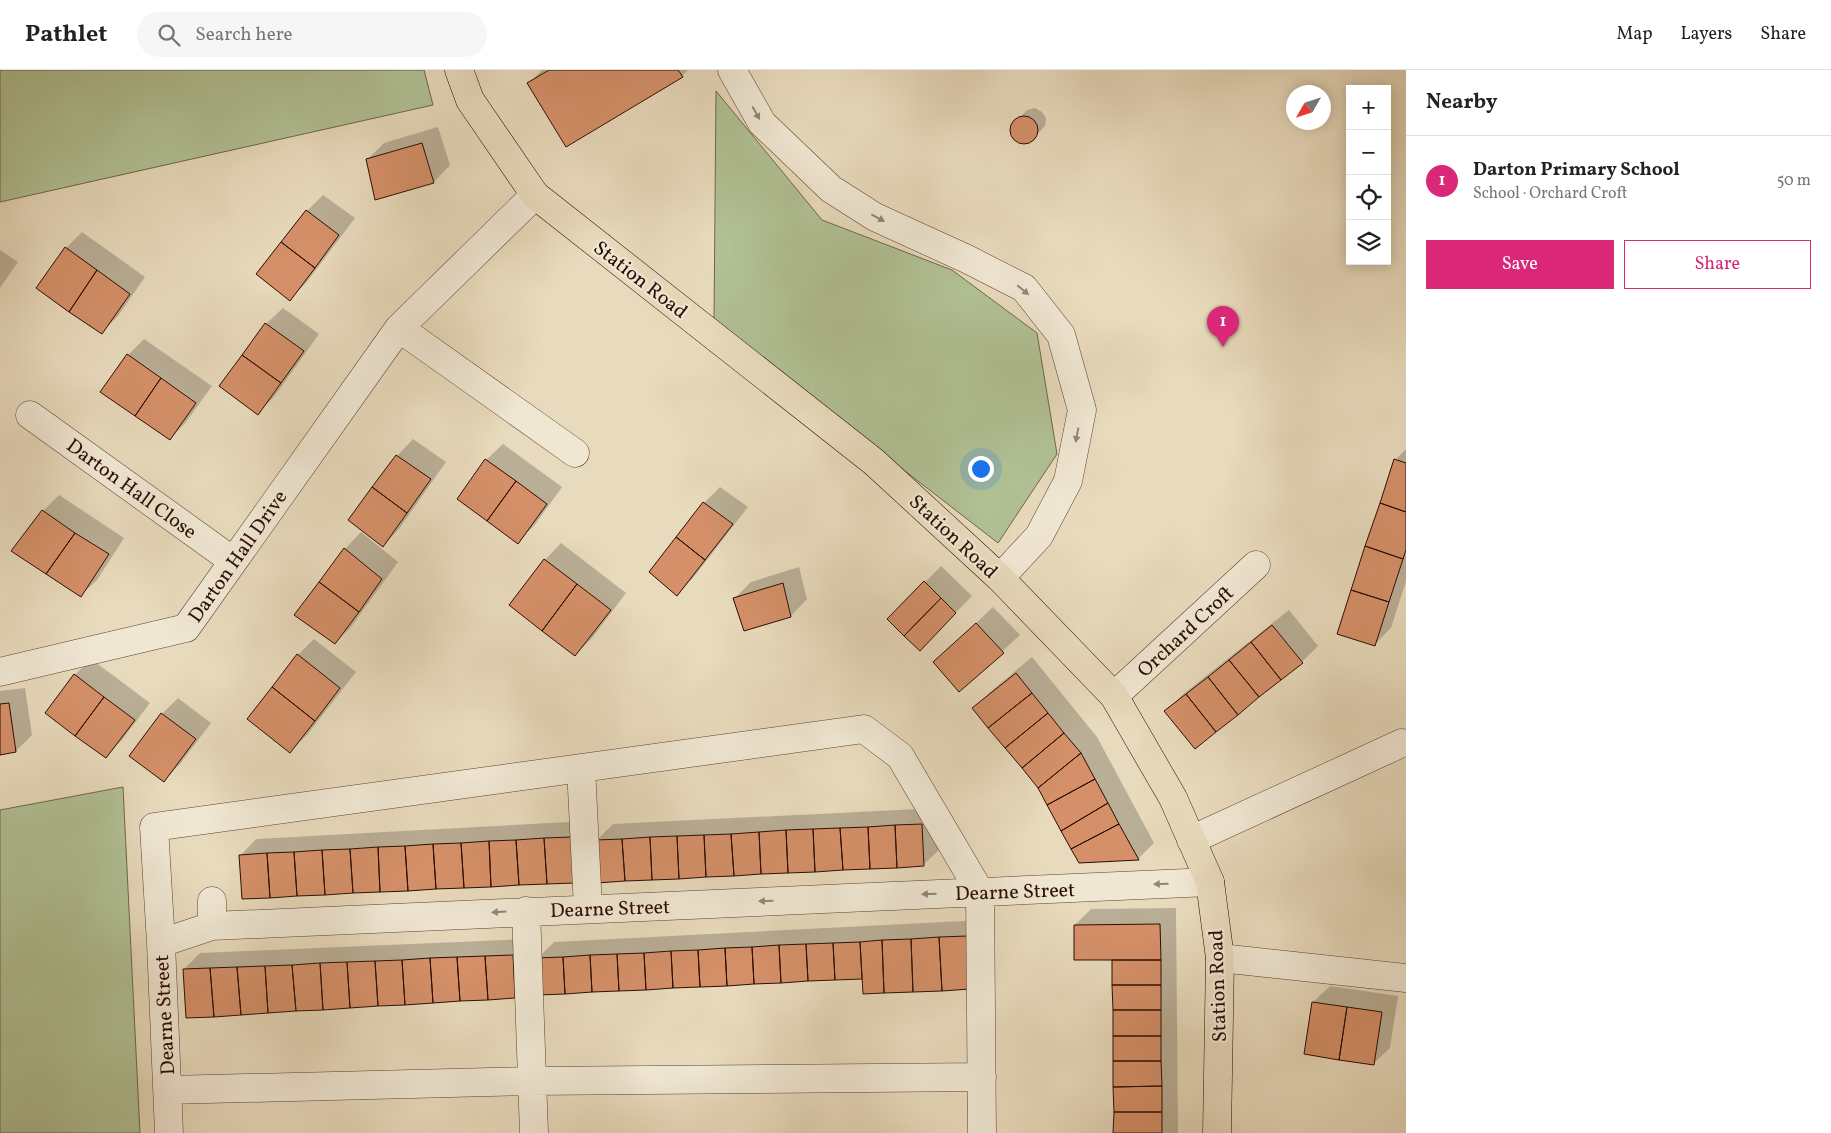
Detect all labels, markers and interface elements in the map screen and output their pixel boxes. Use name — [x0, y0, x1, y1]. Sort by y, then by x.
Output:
search box — [137, 12, 487, 57]
text: Pathlet — [25, 18, 107, 52]
icon: search — [155, 21, 183, 49]
text: Search here — [195, 22, 293, 48]
text: Map — [1616, 22, 1652, 47]
text: Layers — [1680, 22, 1732, 47]
text: Share — [1760, 22, 1806, 47]
north arrow — [1286, 85, 1331, 130]
map controls — [1346, 85, 1391, 265]
button: + — [1346, 85, 1391, 130]
text: Nearby — [1426, 88, 1497, 117]
one-way arrow — [752, 105, 760, 120]
button: − — [1346, 130, 1391, 175]
text: Darton Primary School — [1473, 157, 1680, 183]
text: 1 — [1439, 170, 1445, 192]
text: 50 m — [1777, 170, 1811, 192]
button: locate — [1346, 175, 1391, 220]
text: School · Orchard Croft — [1473, 183, 1628, 205]
one-way arrow — [871, 214, 885, 222]
button: layers — [1346, 220, 1391, 265]
street label: Station Road — [587, 235, 693, 326]
button: Save — [1426, 240, 1614, 289]
button: Share — [1624, 240, 1811, 289]
one-way arrow — [1016, 285, 1029, 295]
pin: 1 — [1207, 306, 1239, 347]
one-way arrow — [1072, 427, 1080, 443]
street label: Darton Hall Close — [60, 433, 202, 547]
your location — [968, 456, 994, 482]
street label: Darton Hall Drive — [182, 485, 295, 629]
street label: Station Road — [902, 489, 1003, 586]
street label: Orchard Croft — [1132, 580, 1241, 685]
street label: Dearne Street — [954, 877, 1076, 909]
one-way arrow — [1153, 881, 1169, 889]
one-way arrow — [920, 891, 936, 899]
street label: Dearne Street — [549, 894, 671, 926]
one-way arrow — [758, 897, 774, 905]
one-way arrow — [491, 909, 507, 917]
street label: Station Road — [1203, 929, 1235, 1043]
street label: Dearne Street — [149, 954, 183, 1076]

